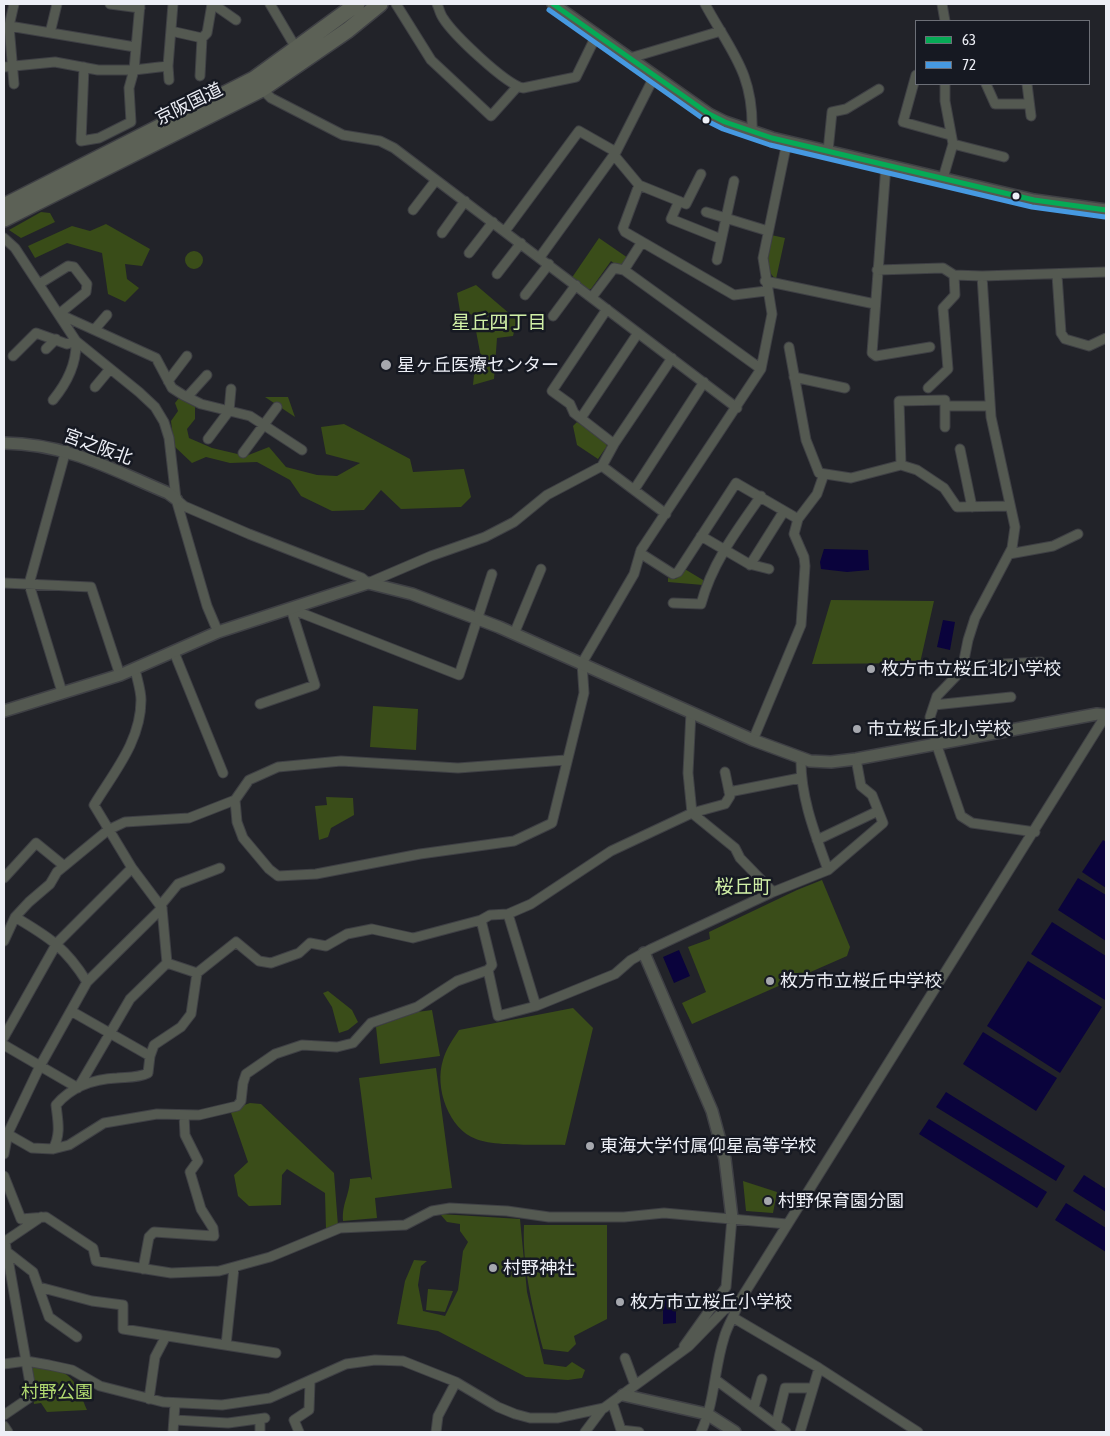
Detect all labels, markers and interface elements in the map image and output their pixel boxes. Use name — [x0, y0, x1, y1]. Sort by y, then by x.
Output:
legend — [915, 20, 1090, 85]
text: 63 — [962, 31, 976, 48]
text: 72 — [962, 56, 976, 73]
street label: 京阪国道 — [152, 79, 226, 129]
unlabelled marker — [701, 115, 711, 125]
unlabelled marker — [1011, 191, 1021, 201]
district label: 星丘四丁目 — [452, 312, 546, 334]
place label: 星ヶ丘医療センター — [397, 354, 559, 376]
marker: 星ヶ丘医療センター — [379, 358, 393, 372]
street label: 宮之阪北 — [60, 425, 136, 469]
place label: 枚方市立桜丘北小学校 — [881, 658, 1061, 680]
marker: 枚方市立桜丘北小学校 — [865, 663, 877, 675]
place label: 市立桜丘北小学校 — [867, 718, 1011, 740]
marker: 市立桜丘北小学校 — [851, 723, 863, 735]
district label: 桜丘町 — [715, 876, 771, 898]
place label: 枚方市立桜丘中学校 — [780, 970, 942, 992]
marker: 枚方市立桜丘中学校 — [764, 975, 776, 987]
place label: 東海大学付属仰星高等学校 — [600, 1135, 816, 1157]
marker: 東海大学付属仰星高等学校 — [584, 1140, 596, 1152]
place label: 村野保育園分園 — [778, 1190, 904, 1212]
marker: 村野保育園分園 — [762, 1195, 774, 1207]
place label: 村野神社 — [503, 1257, 575, 1279]
marker: 村野神社 — [487, 1262, 499, 1274]
place label: 枚方市立桜丘小学校 — [630, 1291, 792, 1313]
marker: 枚方市立桜丘小学校 — [614, 1296, 626, 1308]
park label: 村野公園 — [21, 1381, 93, 1403]

